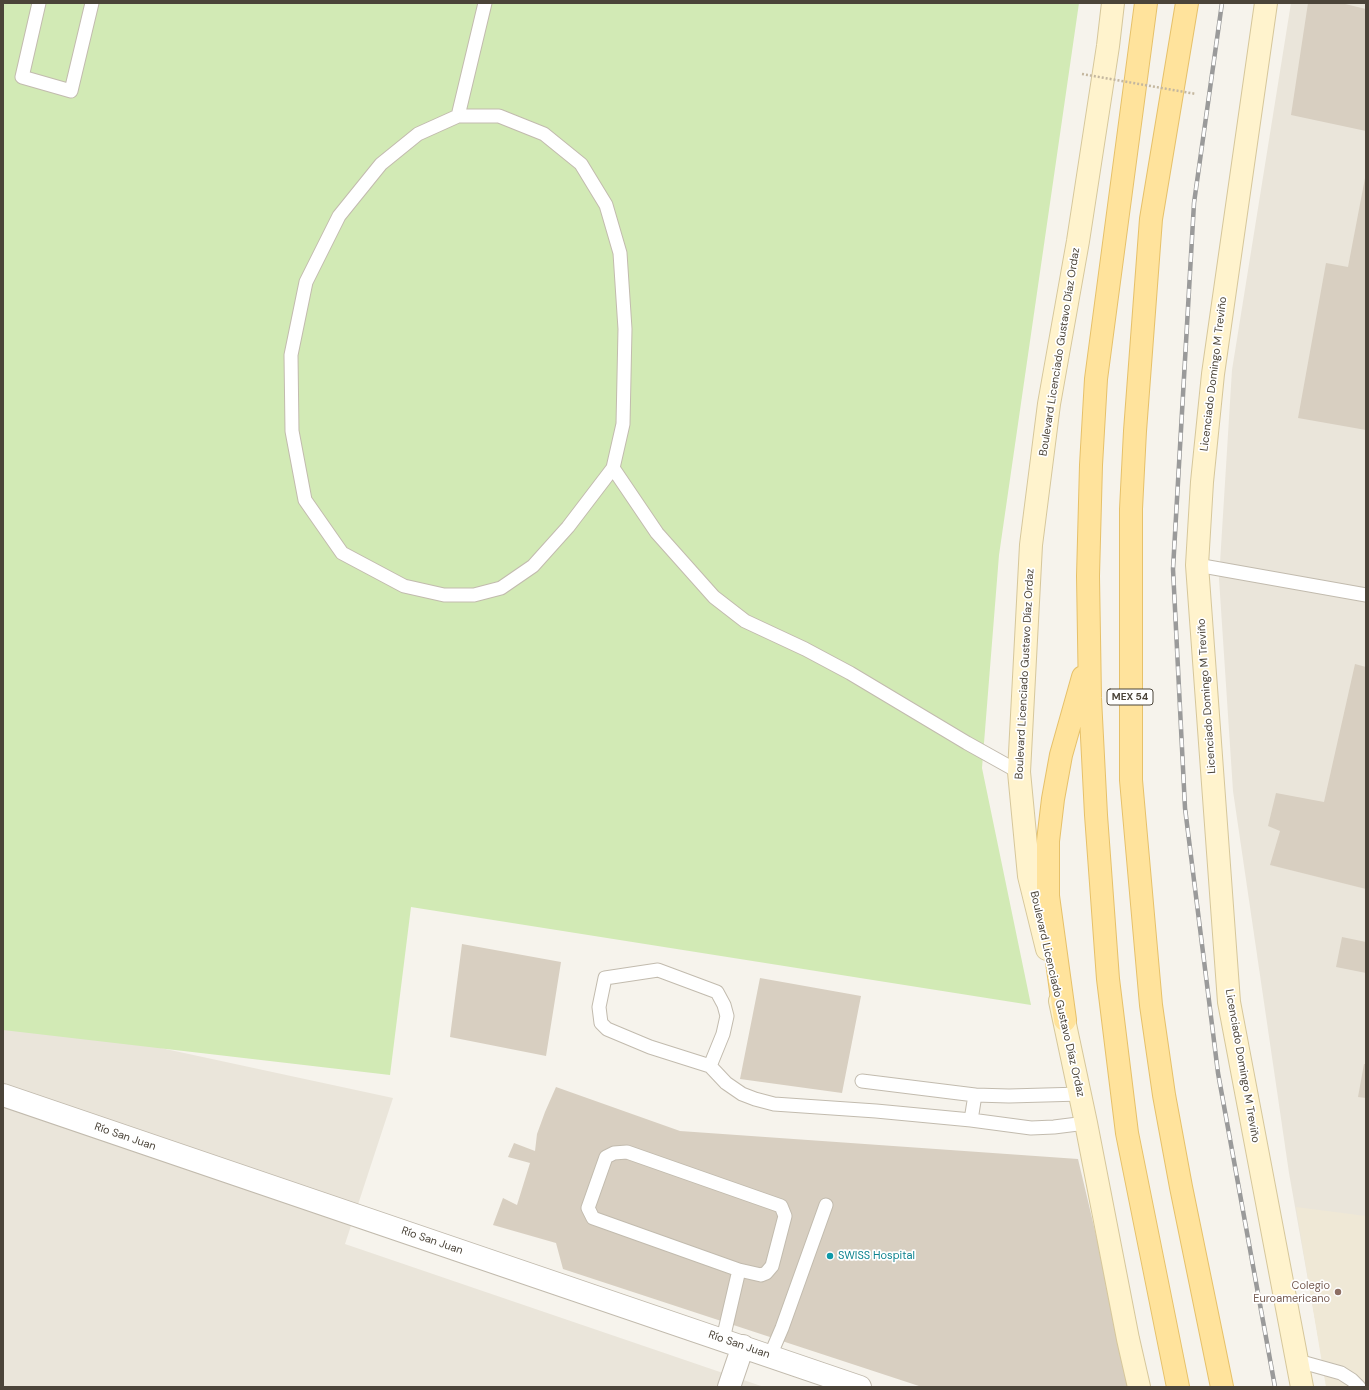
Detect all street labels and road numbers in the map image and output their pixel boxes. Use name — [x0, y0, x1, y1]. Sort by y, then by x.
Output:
street label: Boulevard Licenciado Gustavo Díaz Ordaz — [1037, 247, 1083, 457]
street label: Licenciado Domingo M Treviño — [1198, 296, 1230, 452]
street label: Boulevard Licenciado Gustavo Díaz Ordaz — [1013, 568, 1037, 780]
street label: Licenciado Domingo M Treviño — [1195, 618, 1219, 774]
road number: MEX 54 — [1107, 689, 1153, 705]
street label: Boulevard Licenciado Gustavo Díaz Ordaz — [1027, 890, 1087, 1098]
street label: Licenciado Domingo M Treviño — [1222, 988, 1262, 1144]
street label: Río San Juan — [93, 1120, 157, 1154]
street label: Río San Juan — [400, 1224, 464, 1258]
street label: Río San Juan — [707, 1328, 771, 1362]

